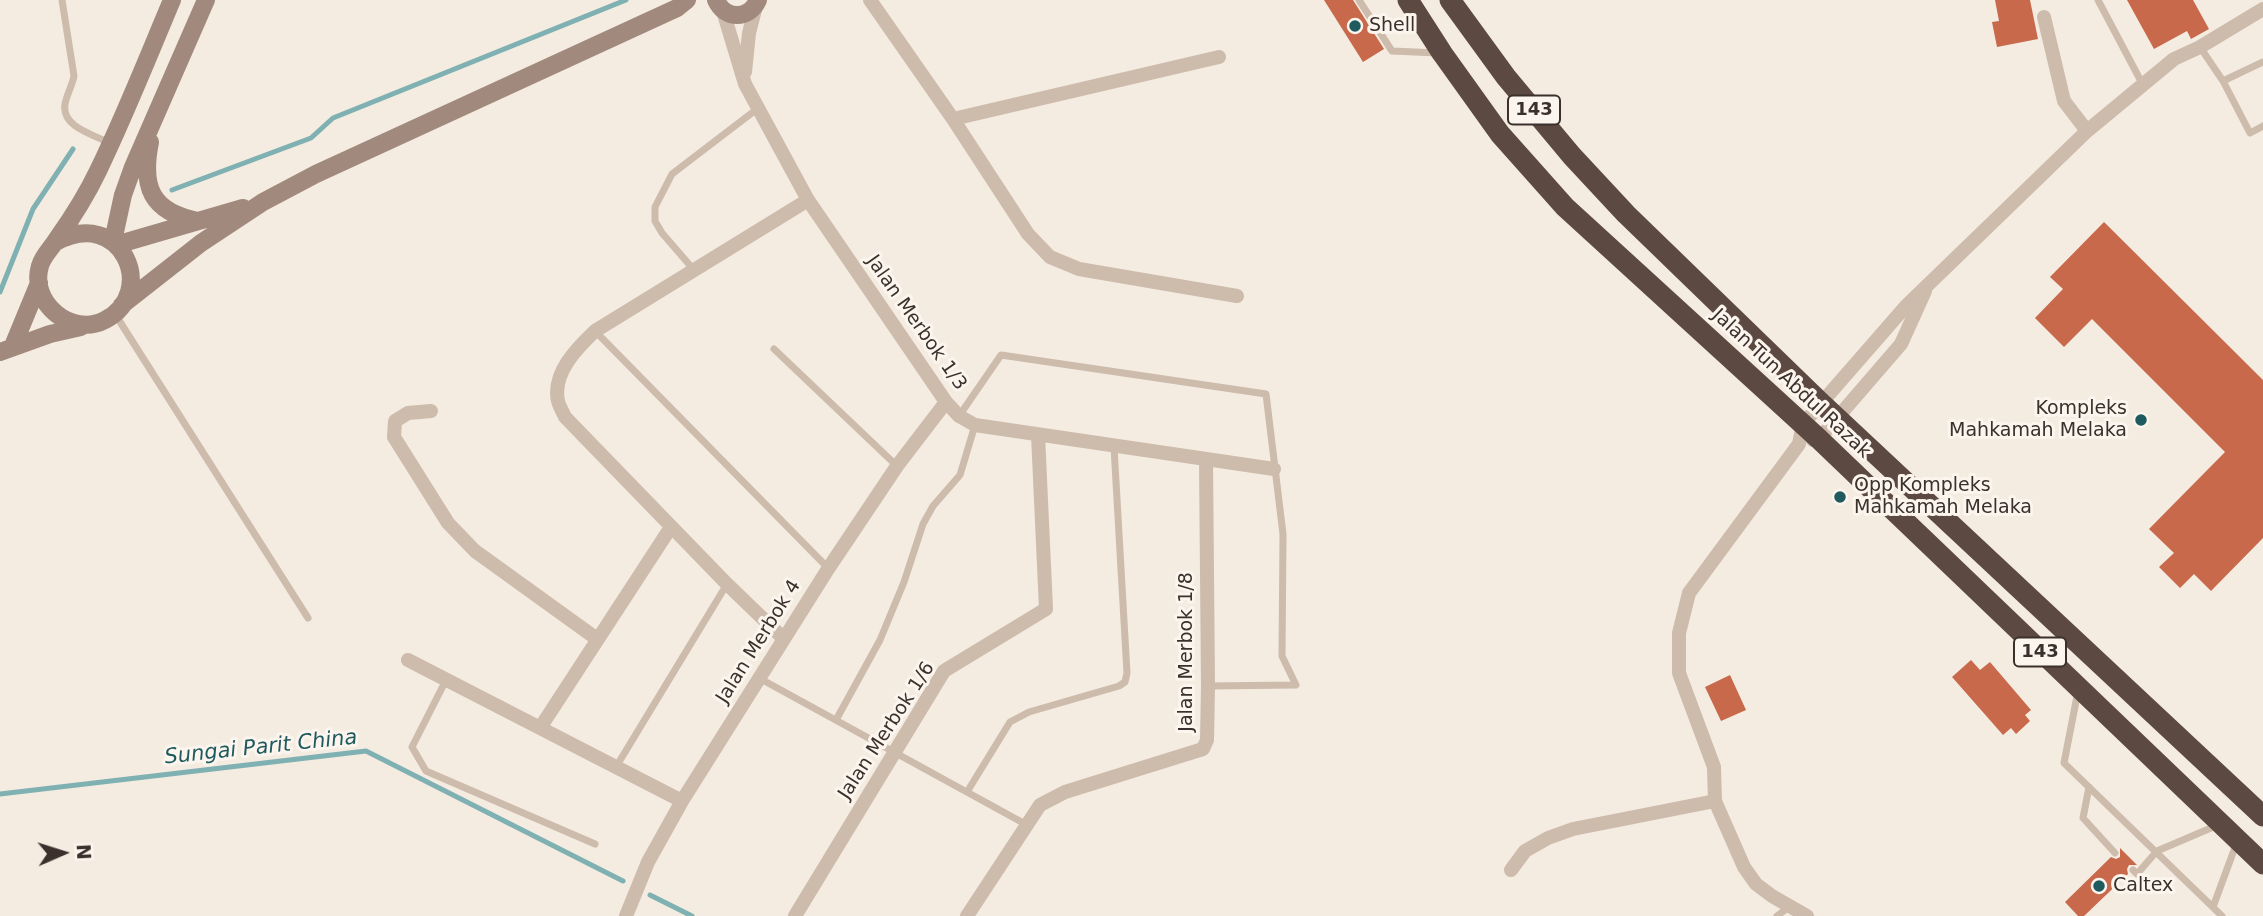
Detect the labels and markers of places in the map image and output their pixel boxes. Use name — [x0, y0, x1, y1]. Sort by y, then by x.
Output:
place label: Shell — [1369, 15, 1415, 37]
marker: Shell — [1347, 18, 1363, 34]
place label: Kompleks Mahkamah Melaka — [1949, 398, 2127, 442]
marker: Kompleks Mahkamah Melaka — [2133, 412, 2149, 428]
place label: Opp Kompleks Mahkamah Melaka — [1854, 475, 2032, 519]
marker: Opp Kompleks Mahkamah Melaka — [1832, 489, 1848, 505]
place label: Caltex — [2113, 875, 2173, 897]
marker: Caltex — [2091, 878, 2107, 894]

